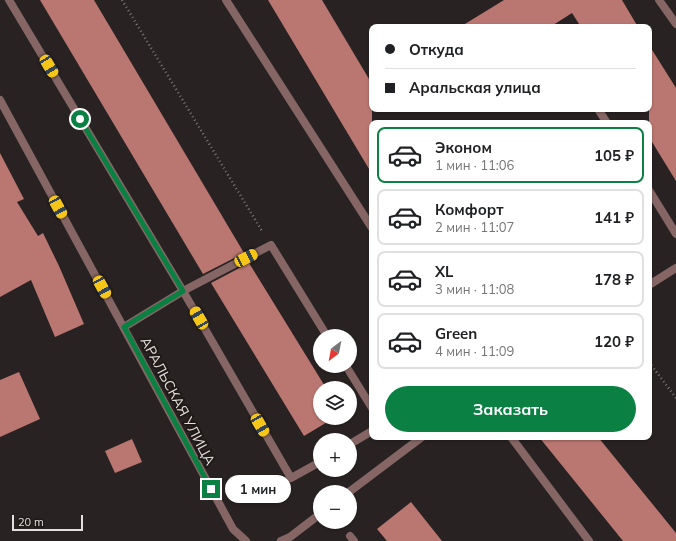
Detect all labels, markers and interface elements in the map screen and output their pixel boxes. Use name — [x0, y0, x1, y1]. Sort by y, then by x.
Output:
text: Откуда — [409, 40, 464, 59]
car — [38, 53, 60, 79]
text: Аральская улица — [409, 78, 541, 97]
route start — [71, 110, 89, 128]
icon: car — [387, 137, 423, 173]
text: Эконом — [435, 138, 492, 157]
text: 105 ₽ — [594, 146, 634, 165]
text: 1 мин · 11:06 — [435, 157, 514, 173]
car — [47, 194, 69, 220]
icon: car — [387, 199, 423, 235]
text: Комфорт — [435, 200, 504, 219]
text: 141 ₽ — [594, 208, 634, 227]
text: 2 мин · 11:07 — [435, 219, 514, 235]
car — [233, 247, 259, 269]
icon: car — [387, 261, 423, 297]
text: XL — [435, 262, 453, 281]
text: 178 ₽ — [594, 270, 634, 289]
car — [91, 274, 113, 300]
text: 3 мин · 11:08 — [435, 281, 514, 297]
car — [188, 305, 210, 331]
icon: car — [387, 323, 423, 359]
text: Green — [435, 324, 477, 343]
north arrow — [313, 329, 357, 373]
map controls — [313, 329, 357, 529]
text: 120 ₽ — [594, 332, 634, 351]
street label: АРАЛЬСКАЯ УЛИЦА — [137, 334, 220, 469]
text: 4 мин · 11:09 — [435, 343, 514, 359]
button: layers — [313, 381, 357, 425]
button: Заказать — [385, 386, 636, 432]
car — [249, 412, 271, 438]
button: + — [313, 433, 357, 477]
callout: 1 мин — [225, 475, 291, 503]
route end — [202, 480, 220, 498]
text: 1 мин — [240, 481, 276, 497]
button: − — [313, 485, 357, 529]
scale bar — [12, 513, 83, 532]
text: 20 m — [18, 515, 44, 529]

